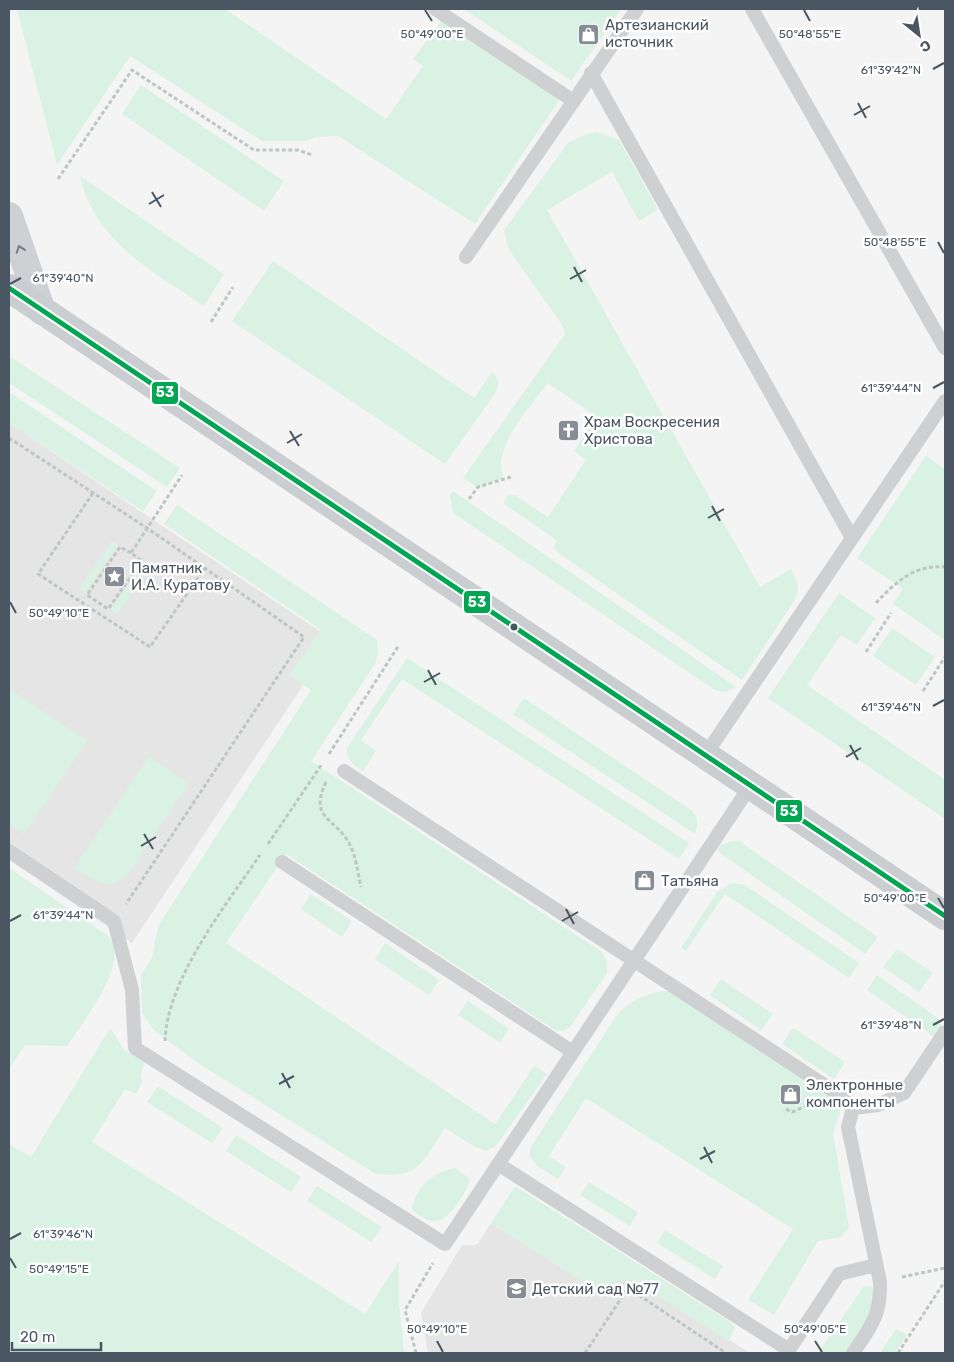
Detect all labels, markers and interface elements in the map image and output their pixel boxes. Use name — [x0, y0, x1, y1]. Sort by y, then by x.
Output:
north arrow — [894, 10, 944, 60]
place label: Артезианский источник — [605, 16, 709, 51]
shop icon: Артезианский источник — [577, 22, 601, 46]
text: 50°49'00"E — [401, 27, 463, 41]
text: 50°48'55"E — [779, 27, 841, 41]
text: С — [917, 36, 934, 56]
text: 61°39'42"N — [861, 63, 921, 77]
text: 50°48'55"E — [864, 235, 926, 249]
one-way arrow — [16, 245, 26, 253]
text: 61°39'40"N — [33, 271, 93, 285]
line badge: 53 — [151, 381, 179, 405]
text: 61°39'44"N — [861, 381, 921, 395]
text: 53 — [156, 384, 174, 401]
place label: Храм Воскресения Христова — [584, 413, 720, 448]
church icon: Храм Воскресения Христова — [556, 419, 580, 443]
place label: Памятник И.А. Куратову — [131, 559, 231, 594]
place icon: Памятник И.А. Куратову — [103, 565, 127, 589]
line badge: 53 — [463, 590, 491, 614]
text: 53 — [468, 594, 486, 611]
text: 50°49'10"E — [29, 606, 89, 620]
unlabelled marker — [509, 622, 519, 632]
text: 61°39'46"N — [861, 700, 921, 714]
line badge: 53 — [775, 799, 803, 823]
text: 53 — [780, 803, 798, 820]
shop icon: Татьяна — [633, 869, 657, 893]
place label: Татьяна — [661, 872, 719, 890]
text: 50°49'00"E — [864, 891, 926, 905]
text: 61°39'44"N — [33, 908, 93, 922]
text: 61°39'48"N — [861, 1018, 921, 1032]
place label: Электронные компоненты — [806, 1076, 903, 1111]
shop icon: Электронные компоненты — [778, 1082, 802, 1106]
text: 61°39'46"N — [33, 1227, 93, 1241]
text: 50°49'15"E — [29, 1262, 89, 1276]
school or university icon: Детский сад №77 — [504, 1277, 528, 1301]
place label: Детский сад №77 — [532, 1280, 659, 1298]
scale bar — [12, 1320, 101, 1352]
text: 50°49'10"E — [407, 1322, 467, 1336]
text: 50°49'05"E — [784, 1322, 846, 1336]
text: 20 m — [20, 1328, 55, 1346]

